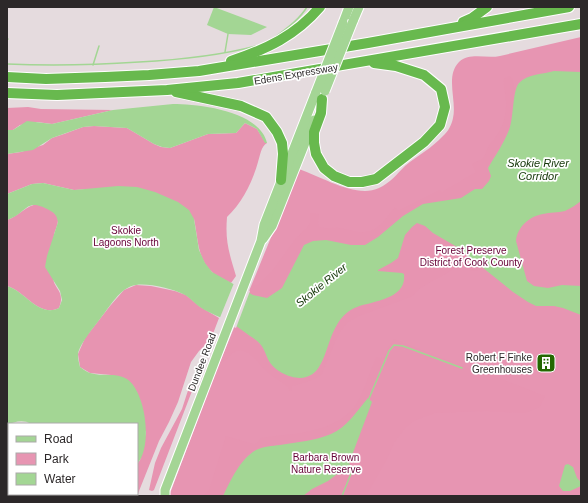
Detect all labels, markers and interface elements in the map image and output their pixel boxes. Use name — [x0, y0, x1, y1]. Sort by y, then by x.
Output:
street label: Edens Expressway — [253, 61, 339, 87]
water label: Skokie River Corridor — [507, 157, 570, 182]
park label: Skokie Lagoons North — [93, 225, 159, 248]
park label: Forest Preserve District of Cook County — [420, 245, 522, 268]
water label: Skokie River — [293, 260, 350, 309]
street label: Dundee Road — [186, 331, 218, 393]
place label: Robert F Finke Greenhouses — [466, 352, 532, 375]
building icon: Robert F Finke Greenhouses — [535, 352, 557, 374]
legend — [8, 423, 138, 495]
text: Road — [44, 432, 73, 446]
text: Park — [44, 452, 70, 466]
park label: Barbara Brown Nature Reserve — [291, 452, 361, 475]
text: Water — [44, 472, 76, 486]

